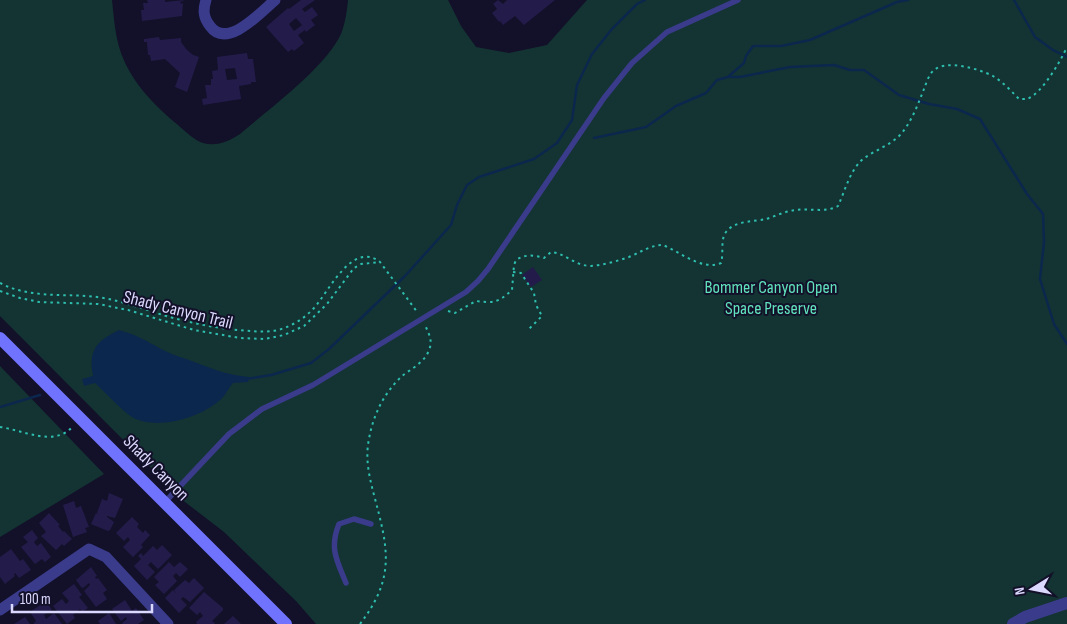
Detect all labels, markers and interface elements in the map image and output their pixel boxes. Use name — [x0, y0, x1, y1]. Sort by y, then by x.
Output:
park label: Bommer Canyon Open Space Preserve — [705, 277, 837, 319]
street label: Shady Canyon Trail — [121, 286, 235, 334]
street label: Shady Canyon — [119, 431, 193, 505]
north arrow — [1007, 564, 1057, 614]
scale bar — [12, 582, 152, 614]
text: N — [1011, 586, 1029, 596]
text: 100 m — [20, 590, 51, 609]

